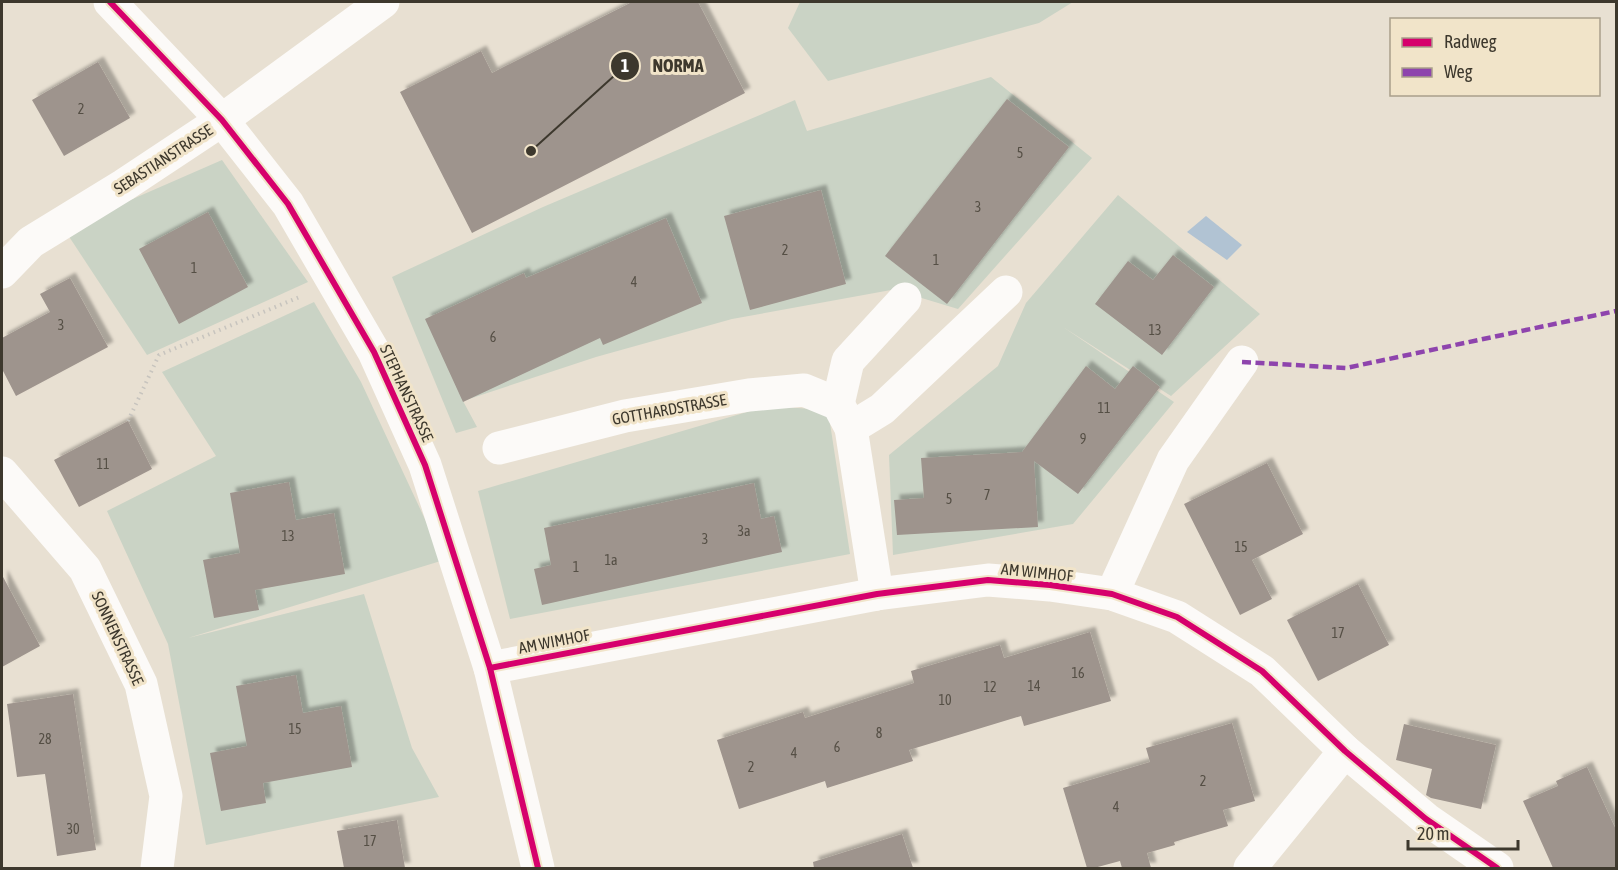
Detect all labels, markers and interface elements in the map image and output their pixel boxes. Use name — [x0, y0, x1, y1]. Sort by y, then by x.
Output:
legend — [1390, 18, 1600, 96]
text: Radweg — [1444, 31, 1497, 52]
callout: NORMA — [610, 48, 715, 84]
text: 1 — [621, 55, 629, 76]
text: NORMA — [652, 55, 704, 76]
text: Weg — [1444, 61, 1473, 82]
house number: 2 — [78, 101, 84, 117]
street label: SEBASTIANSTRASSE — [110, 120, 216, 198]
house number: 5 — [1017, 145, 1023, 161]
house number: 3 — [975, 199, 981, 215]
house number: 2 — [782, 242, 788, 258]
house number: 1 — [933, 252, 939, 268]
house number: 1 — [191, 260, 197, 276]
house number: 4 — [631, 274, 638, 290]
house number: 3 — [58, 317, 64, 333]
house number: 13 — [1148, 322, 1162, 338]
house number: 6 — [490, 329, 497, 345]
street label: STEPHANSTRASSE — [377, 342, 437, 444]
street label: GOTTHARDSTRASSE — [611, 390, 728, 428]
house number: 11 — [1097, 400, 1111, 416]
house number: 9 — [1080, 431, 1086, 447]
house number: 11 — [96, 456, 110, 472]
house number: 7 — [984, 487, 990, 503]
house number: 5 — [946, 491, 952, 507]
house number: 3a — [737, 523, 751, 539]
house number: 13 — [281, 528, 295, 544]
house number: 3 — [702, 531, 708, 547]
house number: 15 — [1234, 539, 1248, 555]
house number: 1a — [604, 552, 618, 568]
house number: 1 — [573, 559, 579, 575]
street label: AM WIMHOF — [1000, 559, 1074, 585]
street label: SONNENSTRASSE — [88, 588, 148, 688]
street label: AM WIMHOF — [517, 625, 592, 657]
house number: 17 — [1331, 625, 1345, 641]
house number: 16 — [1071, 665, 1085, 681]
house number: 14 — [1027, 678, 1041, 694]
house number: 12 — [983, 679, 997, 695]
house number: 10 — [938, 692, 952, 708]
house number: 15 — [288, 721, 302, 737]
house number: 8 — [876, 725, 883, 741]
house number: 28 — [38, 731, 52, 747]
house number: 6 — [834, 739, 841, 755]
house number: 4 — [791, 745, 798, 761]
house number: 2 — [748, 759, 754, 775]
house number: 2 — [1200, 773, 1206, 789]
house number: 4 — [1113, 799, 1120, 815]
scale bar — [1408, 813, 1518, 851]
house number: 30 — [66, 821, 80, 837]
text: 20 m — [1417, 823, 1449, 844]
house number: 17 — [363, 833, 377, 849]

